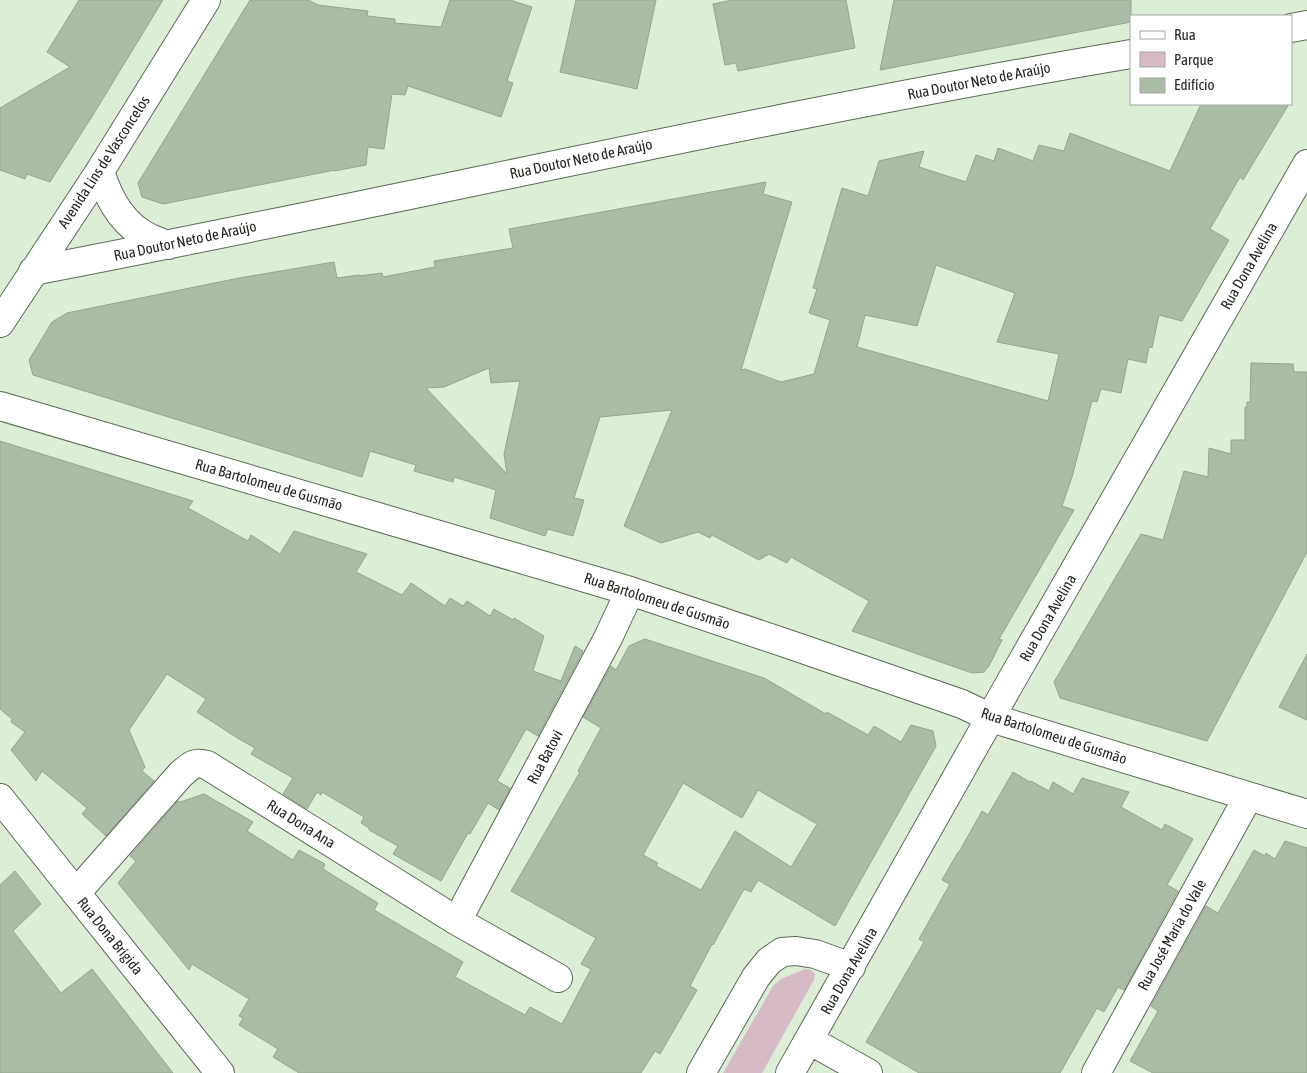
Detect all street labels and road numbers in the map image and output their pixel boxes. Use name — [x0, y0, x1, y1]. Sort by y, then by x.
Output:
street label: Rua Doutor Neto de Araújo — [906, 58, 1052, 103]
street label: Avenida Lins de Vasconcelos — [54, 92, 153, 231]
street label: Rua Doutor Neto de Araújo — [508, 135, 654, 182]
street label: Rua Doutor Neto de Araújo — [112, 217, 258, 264]
street label: Rua Dona Avelina — [1217, 219, 1280, 312]
street label: Rua Bartolomeu de Gusmão — [194, 455, 345, 514]
street label: Rua Bartolomeu de Gusmão — [582, 569, 732, 632]
street label: Rua Dona Avelina — [1016, 571, 1079, 664]
street label: Rua Bartolomeu de Gusmão — [979, 704, 1129, 767]
street label: Rua Batovi — [523, 727, 566, 787]
street label: Rua Dona Ana — [264, 796, 338, 851]
street label: Rua José Maria do Vale — [1134, 876, 1209, 993]
street label: Rua Dona Brígida — [74, 894, 147, 978]
street label: Rua Dona Avelina — [817, 924, 880, 1017]

